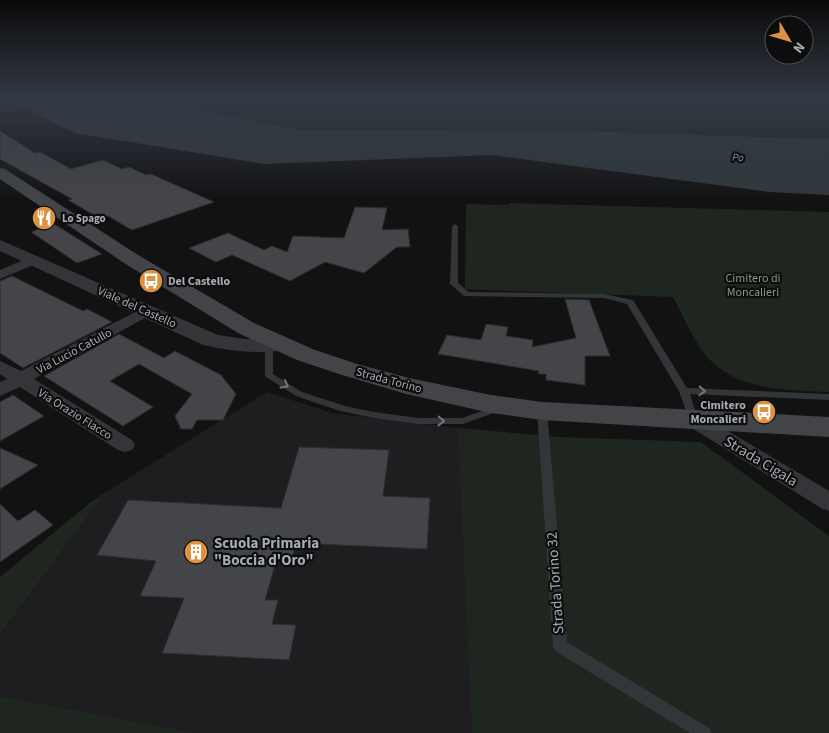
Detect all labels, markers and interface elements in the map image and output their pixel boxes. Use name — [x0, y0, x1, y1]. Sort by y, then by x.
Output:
north arrow — [764, 15, 814, 65]
text: N — [788, 38, 809, 57]
water label: Po — [732, 150, 744, 165]
restaurant icon: Lo Spago — [31, 205, 57, 231]
place label: Lo Spago — [62, 211, 106, 226]
bus stop icon: Del Castello — [138, 268, 164, 294]
park label: Cimitero di Moncalieri — [725, 270, 781, 301]
place label: Del Castello — [168, 273, 231, 290]
street label: Viale del Castello — [95, 282, 179, 332]
street label: Via Lucio Catullo — [34, 324, 115, 378]
street label: Strada Torino — [354, 364, 424, 397]
one-way arrow — [279, 379, 288, 389]
street label: Via Orazio Flacco — [34, 385, 115, 444]
one-way arrow — [698, 386, 706, 397]
place label: Cimitero Moncalieri — [690, 397, 746, 428]
bus stop icon: Cimitero Moncalieri — [751, 399, 777, 425]
one-way arrow — [438, 416, 446, 426]
street label: Strada Cigala — [720, 431, 802, 492]
street label: Strada Torino 32 — [541, 531, 570, 635]
place label: Scuola Primaria "Boccia d'Oro" — [214, 533, 319, 571]
building icon: Scuola Primaria "Boccia d'Oro" — [183, 539, 209, 565]

